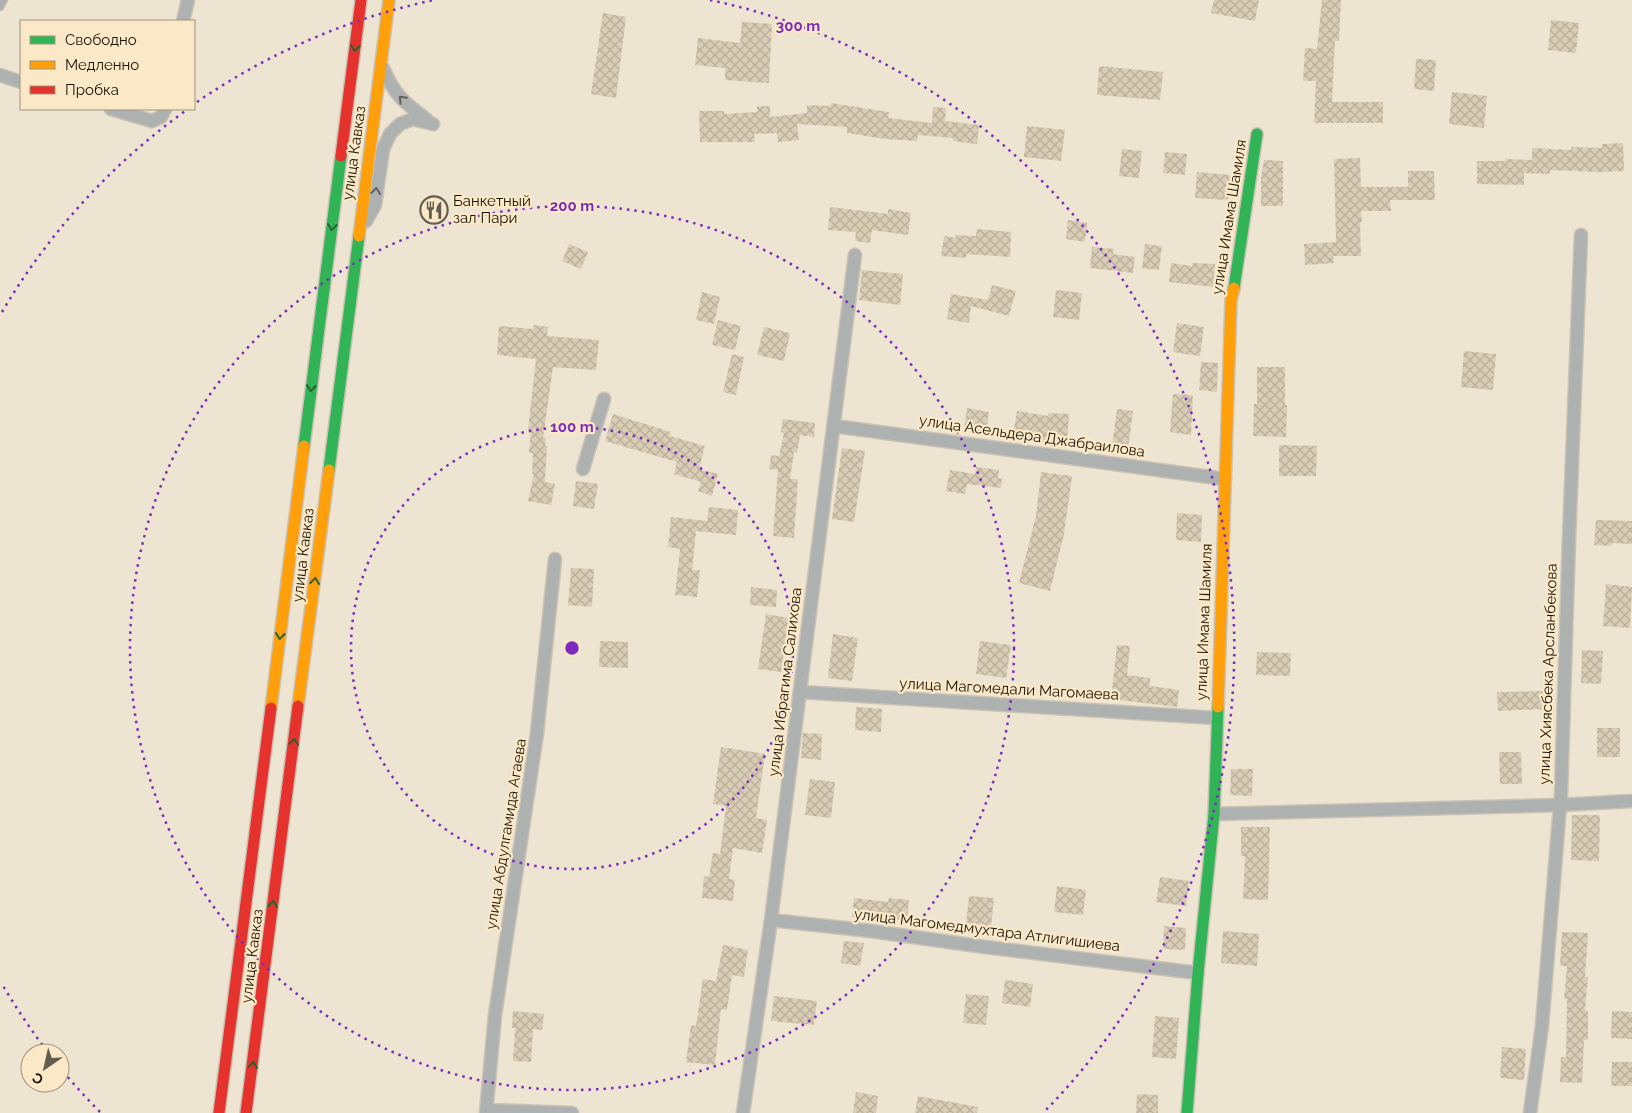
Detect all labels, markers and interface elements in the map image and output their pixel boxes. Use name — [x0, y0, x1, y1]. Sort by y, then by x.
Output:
text: 300 m — [776, 17, 820, 35]
legend — [20, 20, 195, 110]
text: Свободно — [65, 31, 137, 49]
one-way arrow — [350, 45, 361, 53]
text: Медленно — [65, 56, 139, 74]
text: Пробка — [65, 81, 119, 99]
one-way arrow — [399, 95, 408, 104]
street label: улица Кавказ — [338, 105, 370, 201]
street label: улица Имама Шамиля — [1208, 138, 1250, 296]
one-way arrow — [370, 187, 381, 195]
place label: Банкетный зал Пари — [453, 192, 531, 227]
restaurant icon: Банкетный зал Пари — [419, 195, 449, 225]
text: 200 m — [550, 197, 594, 215]
one-way arrow — [327, 223, 338, 231]
one-way arrow — [307, 384, 317, 392]
street label: улица Асельдера Джабраилова — [918, 411, 1146, 461]
text: 100 m — [550, 418, 594, 436]
street label: улица Кавказ — [288, 507, 318, 603]
street label: улица Имама Шамиля — [1192, 543, 1216, 701]
street label: улица Хиясбека Арсланбекова — [1535, 563, 1561, 785]
one-way arrow — [309, 577, 319, 585]
street label: улица Ибрагима Салихова — [764, 586, 806, 778]
one-way arrow — [275, 632, 286, 640]
centre of rings — [563, 639, 581, 657]
street label: улица Магомедали Магомаева — [899, 674, 1119, 704]
street label: улица Абдулгамида Агаева — [482, 737, 530, 931]
one-way arrow — [288, 738, 299, 746]
one-way arrow — [268, 899, 278, 908]
street label: улица Магомедмухтара Атлигишиева — [853, 905, 1121, 955]
street label: улица Кавказ — [237, 908, 267, 1004]
north arrow — [20, 1043, 70, 1093]
one-way arrow — [247, 1060, 257, 1069]
text: С — [29, 1069, 46, 1088]

